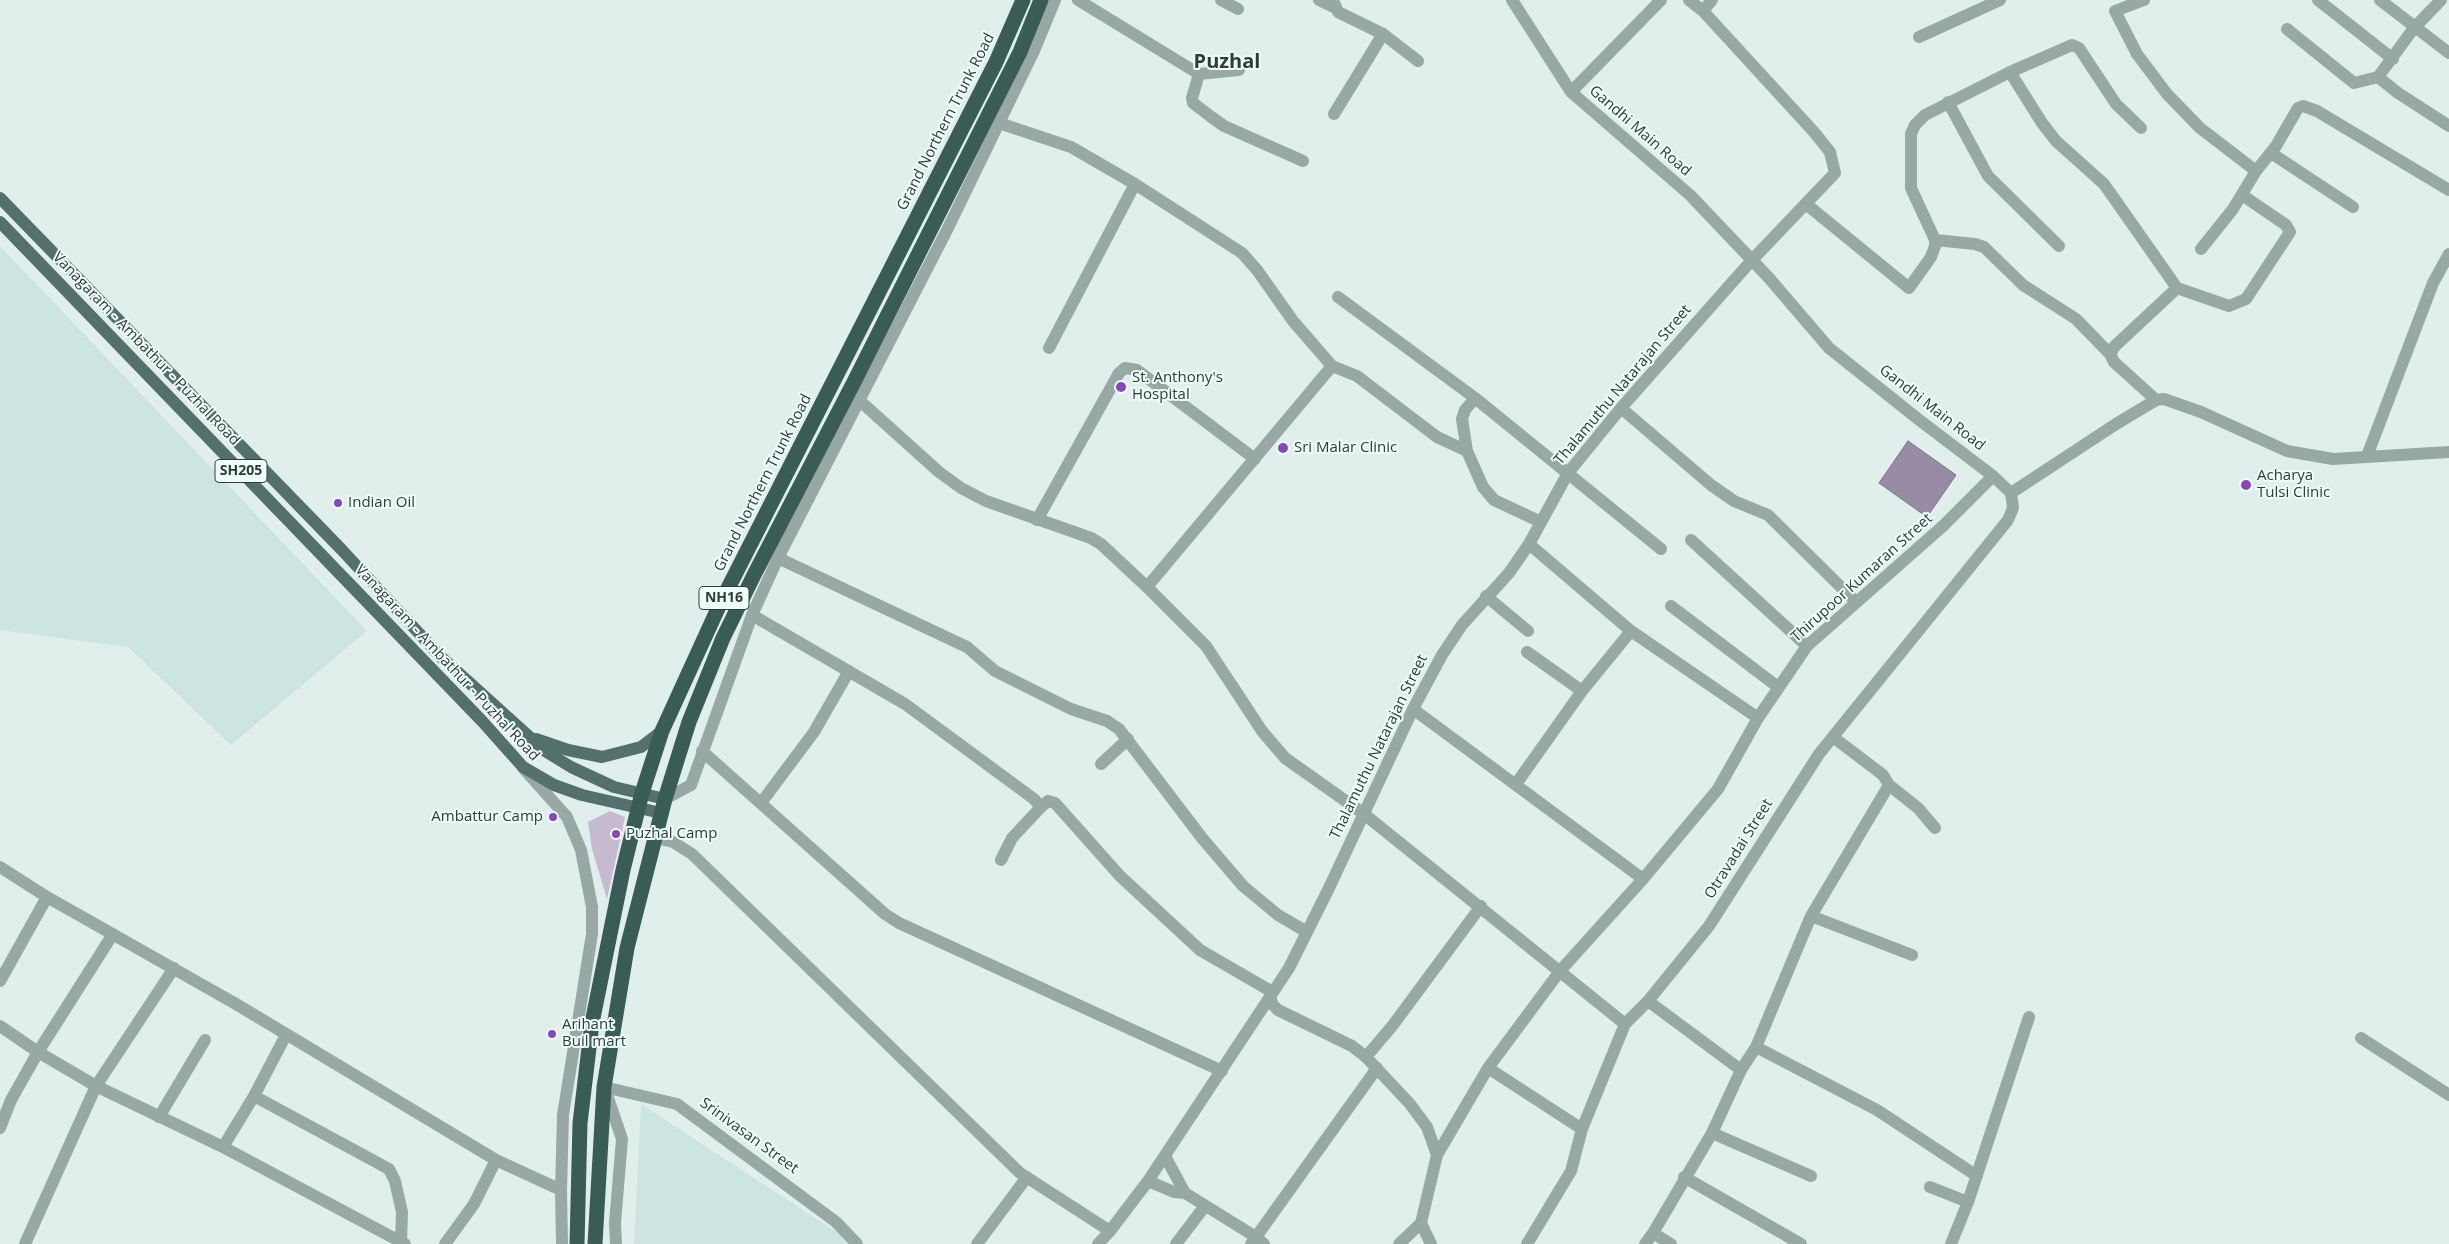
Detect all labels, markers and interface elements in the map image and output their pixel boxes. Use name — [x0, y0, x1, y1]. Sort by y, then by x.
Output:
street label: Grand Northern Trunk Road — [893, 30, 999, 214]
district label: Puzhal — [1194, 50, 1260, 74]
street label: Gandhi Main Road — [1585, 82, 1695, 180]
street label: Vanagaram - Ambathur - Puzhal Road — [49, 249, 243, 449]
street label: Thalamuthu Natarajan Street — [1551, 301, 1695, 469]
street label: Gandhi Main Road — [1876, 361, 1988, 455]
place label: St. Anthony's Hospital — [1132, 369, 1223, 404]
marker: St. Anthony's Hospital — [1114, 380, 1128, 394]
street label: Grand Northern Trunk Road — [710, 391, 816, 575]
place label: Sri Malar Clinic — [1294, 439, 1397, 457]
marker: Sri Malar Clinic — [1276, 441, 1290, 455]
road number: SH205 — [215, 460, 267, 482]
place label: Acharya Tulsi Clinic — [2257, 467, 2330, 502]
marker: Acharya Tulsi Clinic — [2239, 478, 2253, 492]
place label: Indian Oil — [348, 494, 415, 512]
marker: Indian Oil — [332, 497, 344, 509]
street label: Thirupoor Kumaran Street — [1788, 510, 1936, 646]
street label: Vanagaram - Ambathur - Puzhal Road — [351, 561, 543, 765]
road number: NH16 — [699, 586, 749, 610]
street label: Thalamuthu Natarajan Street — [1326, 652, 1432, 842]
street label: Otravadai Street — [1701, 796, 1777, 902]
place label: Ambattur Camp — [431, 808, 543, 826]
marker: Ambattur Camp — [547, 811, 559, 823]
place label: Puzhal Camp — [626, 825, 717, 843]
marker: Puzhal Camp — [610, 828, 622, 840]
place label: Arihant Buil mart — [562, 1016, 626, 1051]
marker: Arihant Buil mart — [546, 1028, 558, 1040]
street label: Srinivasan Street — [696, 1094, 802, 1178]

